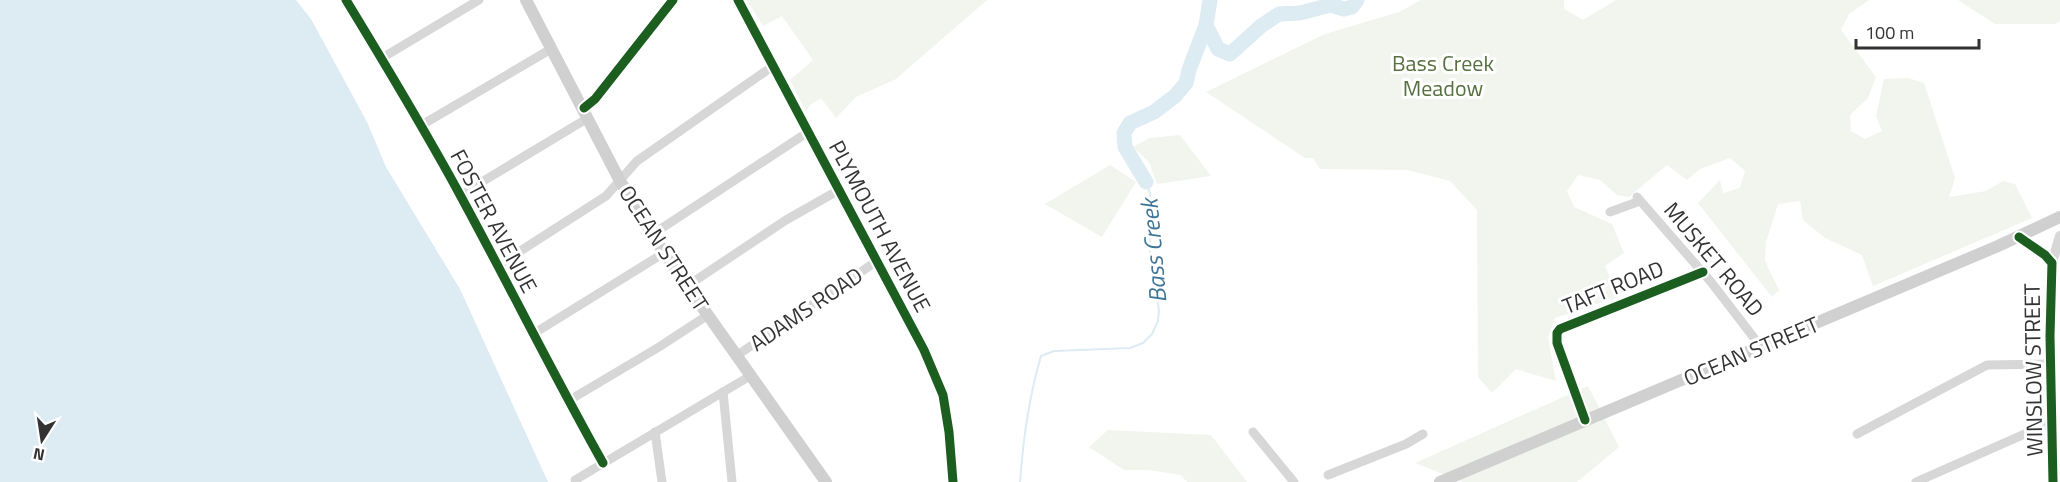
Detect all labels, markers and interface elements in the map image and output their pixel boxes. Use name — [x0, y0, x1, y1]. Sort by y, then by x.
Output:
scale bar — [1856, 12, 1979, 50]
text: 100 m — [1865, 19, 1914, 46]
park label: Bass Creek Meadow — [1392, 46, 1494, 105]
street label: PLYMOUTH AVENUE — [820, 134, 940, 318]
street label: FOSTER AVENUE — [442, 143, 546, 299]
street label: OCEAN STREET — [610, 178, 718, 318]
water label: Bass Creek — [1130, 194, 1175, 304]
street label: MUSKET ROAD — [1656, 194, 1772, 324]
street label: TAFT ROAD — [1557, 251, 1669, 323]
street label: ADAMS ROAD — [742, 258, 870, 360]
street label: WINSLOW STREET — [2014, 283, 2052, 457]
street label: OCEAN STREET — [1678, 307, 1825, 395]
north arrow — [12, 410, 72, 470]
text: N — [31, 442, 47, 468]

